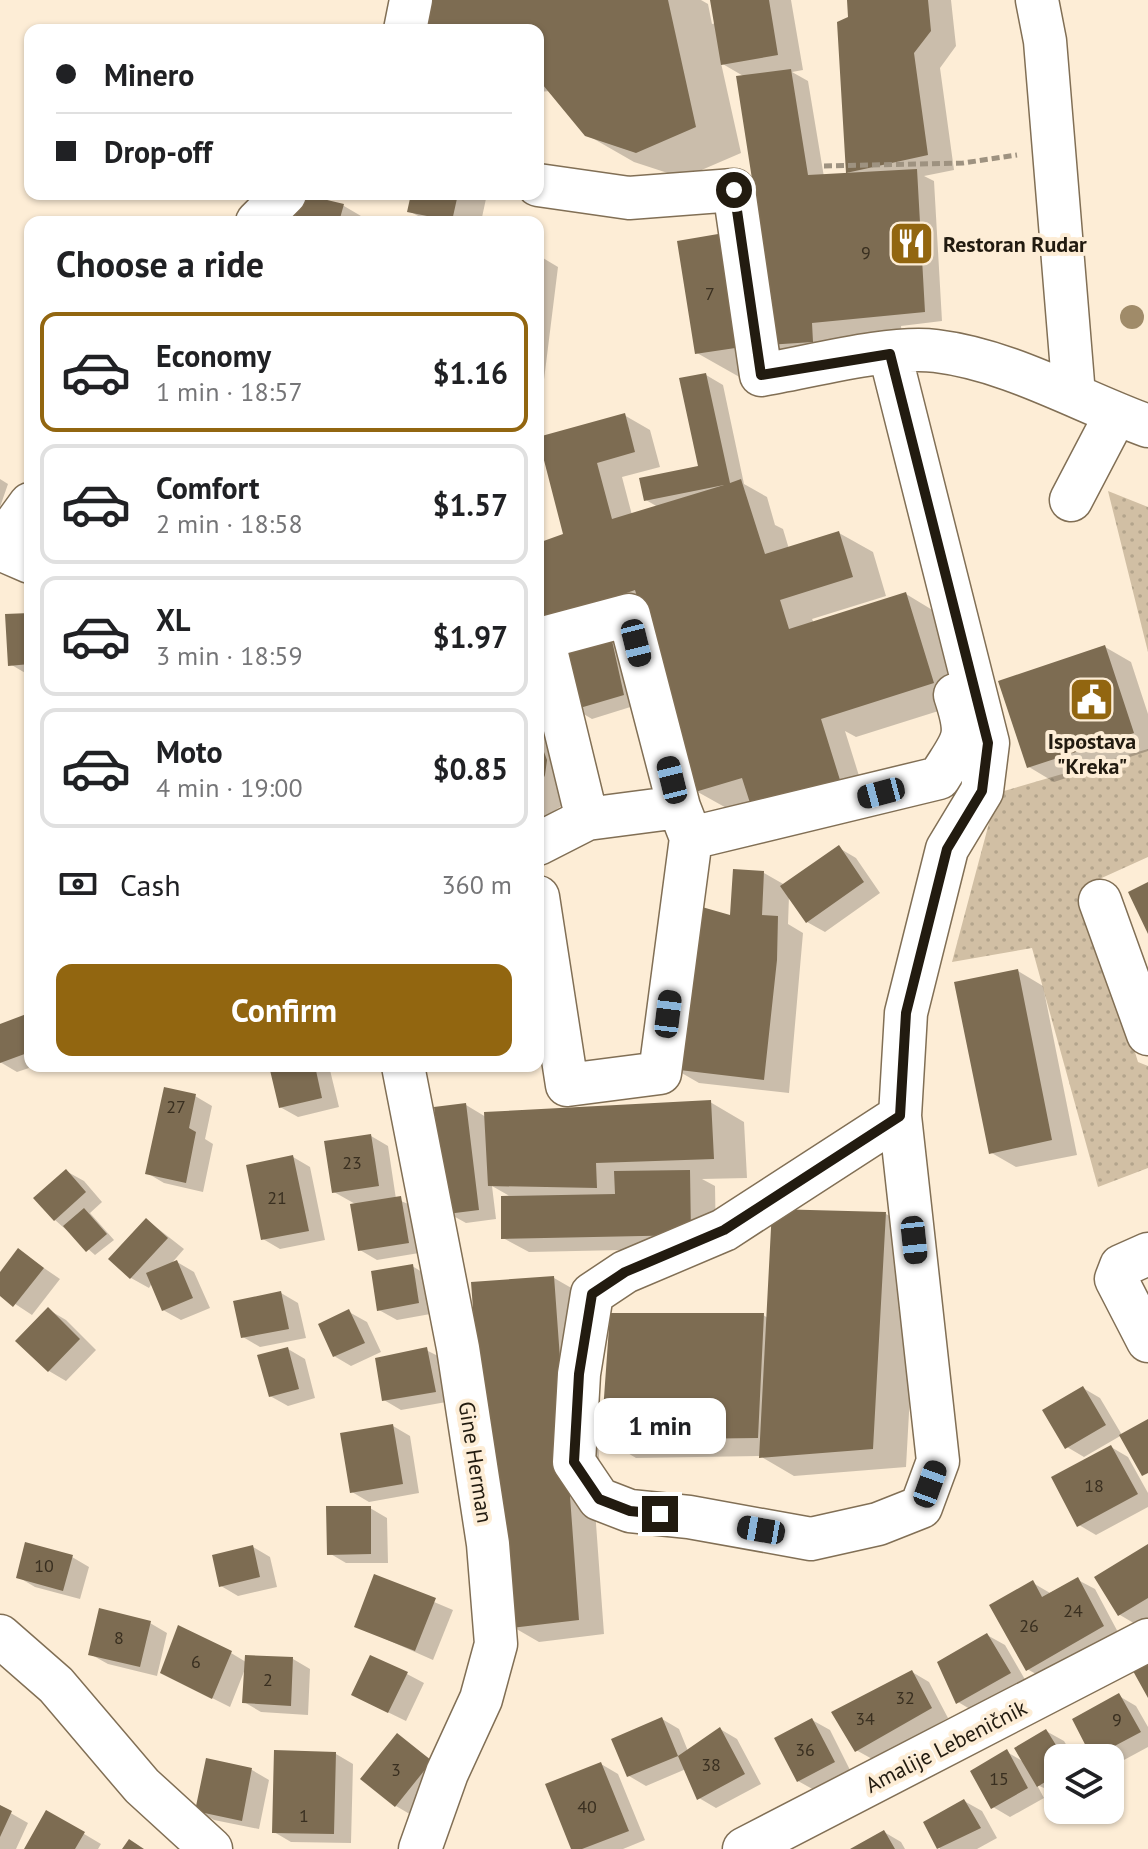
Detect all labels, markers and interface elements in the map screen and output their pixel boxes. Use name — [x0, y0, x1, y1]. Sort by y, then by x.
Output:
text: Minero — [104, 55, 194, 94]
text: Drop-off — [104, 132, 212, 171]
route start — [716, 172, 752, 208]
restaurant icon: Restoran Rudar — [888, 220, 936, 268]
place label: Restoran Rudar — [943, 230, 1087, 258]
text: Choose a ride — [56, 240, 264, 287]
house number: 9 — [861, 241, 871, 264]
house number: 7 — [705, 282, 715, 305]
icon: car — [60, 336, 132, 408]
text: Economy — [156, 336, 271, 375]
text: $1.16 — [433, 353, 508, 392]
text: 1 min · 18:57 — [156, 375, 303, 408]
icon: car — [60, 468, 132, 540]
text: Comfort — [156, 468, 259, 507]
text: $1.57 — [433, 485, 508, 524]
text: 2 min · 18:58 — [156, 507, 303, 540]
icon: car — [60, 600, 132, 672]
text: XL — [156, 600, 190, 639]
text: $1.97 — [433, 617, 508, 656]
car — [619, 617, 653, 669]
text: 3 min · 18:59 — [156, 639, 303, 672]
public building icon: Ispostava "Kreka" — [1068, 676, 1116, 724]
place label: Ispostava "Kreka" — [1048, 727, 1136, 780]
icon: car — [60, 732, 132, 804]
text: Moto — [156, 732, 223, 771]
text: $0.85 — [433, 749, 508, 788]
car — [655, 754, 689, 806]
text: 4 min · 19:00 — [156, 771, 303, 804]
car — [855, 775, 907, 811]
icon: cash — [56, 862, 100, 906]
text: Cash — [120, 865, 181, 904]
text: 360 m — [441, 868, 512, 901]
button: Confirm — [56, 964, 512, 1056]
car — [653, 989, 683, 1039]
house number: 27 — [166, 1095, 186, 1118]
house number: 23 — [342, 1151, 362, 1174]
house number: 21 — [267, 1186, 287, 1209]
car — [900, 1215, 928, 1265]
callout: 1 min — [594, 1398, 726, 1454]
street label: Gine Herman — [453, 1399, 499, 1525]
text: 1 min — [628, 1409, 692, 1442]
car — [911, 1457, 949, 1511]
house number: 18 — [1084, 1474, 1104, 1497]
route end — [642, 1496, 678, 1532]
car — [735, 1514, 787, 1546]
house number: 10 — [34, 1554, 54, 1577]
house number: 24 — [1063, 1599, 1083, 1622]
house number: 26 — [1019, 1614, 1039, 1637]
house number: 8 — [114, 1626, 124, 1649]
house number: 6 — [191, 1650, 201, 1673]
house number: 2 — [263, 1668, 273, 1691]
house number: 32 — [895, 1686, 915, 1709]
street label: Amalije Lebeničnik — [861, 1693, 1032, 1799]
house number: 34 — [855, 1707, 875, 1730]
house number: 9 — [1112, 1708, 1122, 1731]
house number: 36 — [795, 1738, 815, 1761]
map controls — [1044, 1744, 1124, 1824]
button: layers — [1044, 1744, 1124, 1824]
house number: 38 — [701, 1753, 721, 1776]
house number: 3 — [391, 1758, 401, 1781]
house number: 15 — [989, 1767, 1009, 1790]
house number: 40 — [577, 1795, 597, 1818]
house number: 1 — [299, 1804, 309, 1827]

